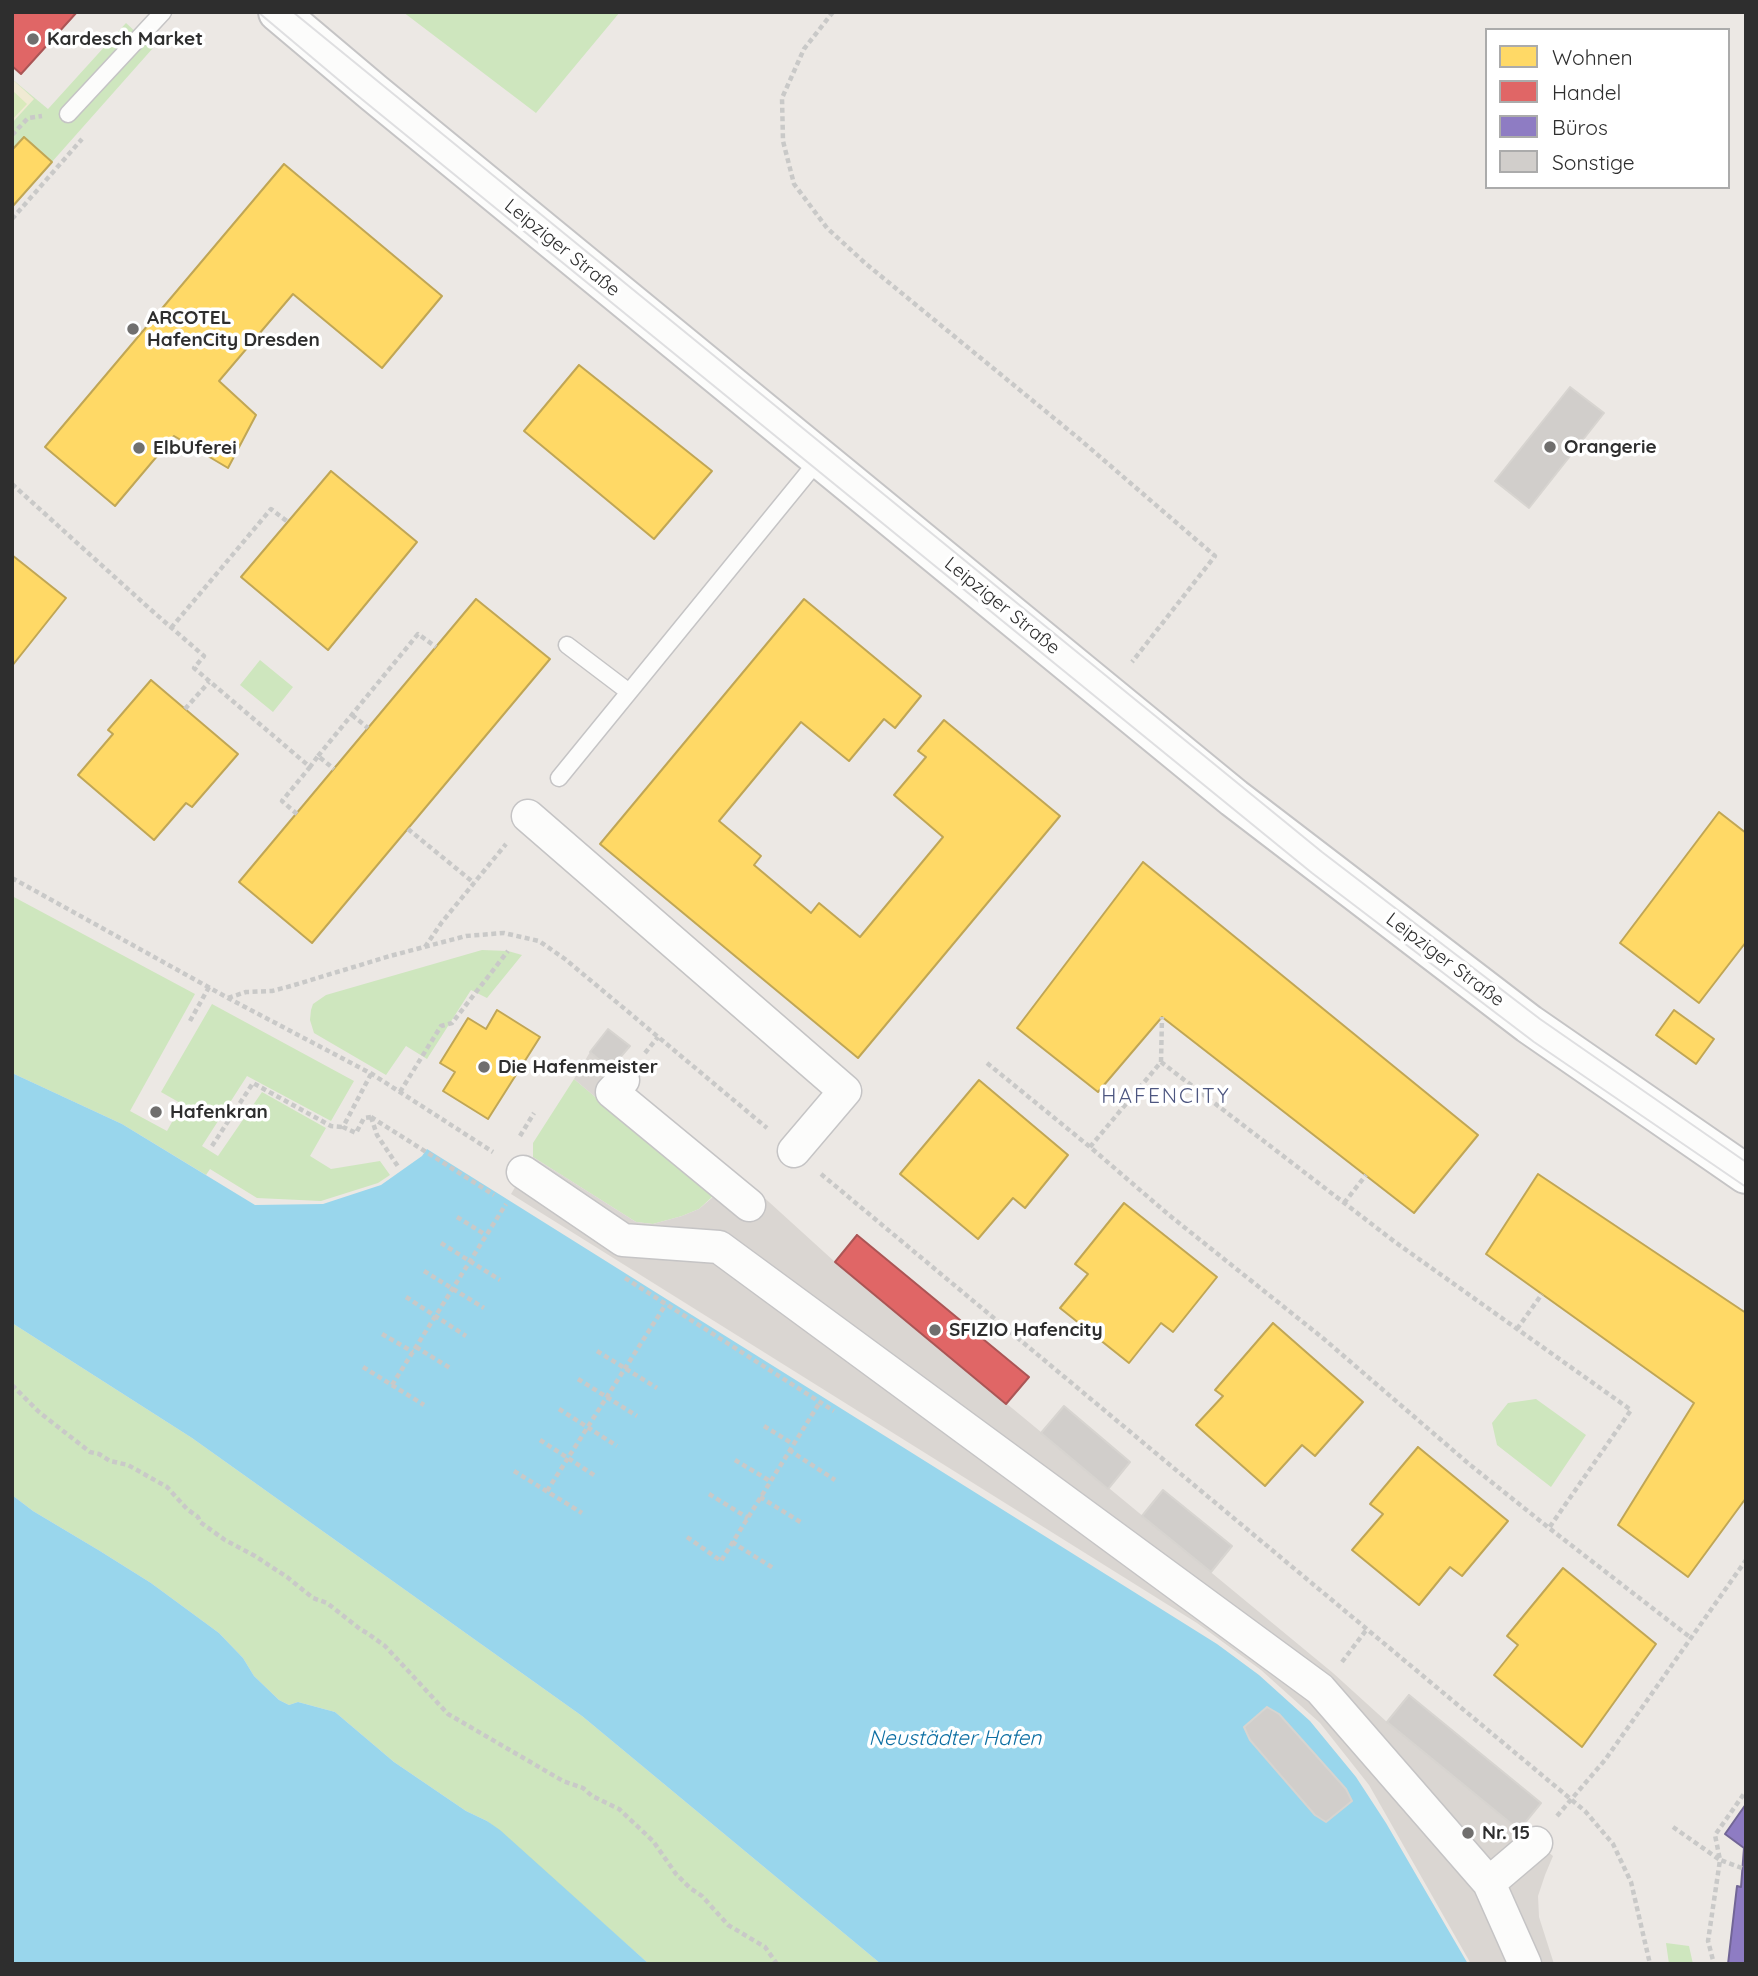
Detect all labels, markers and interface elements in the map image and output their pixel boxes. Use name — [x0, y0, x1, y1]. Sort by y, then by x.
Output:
place label: Kardesch Market — [47, 28, 203, 50]
legend — [1485, 28, 1730, 189]
marker: Kardesch Market — [25, 31, 41, 47]
text: Wohnen — [1552, 44, 1633, 70]
text: Handel — [1552, 79, 1621, 105]
text: Büros — [1552, 114, 1608, 140]
text: Sonstige — [1552, 149, 1635, 175]
street label: Leipziger Straße — [500, 194, 624, 302]
place label: ARCOTEL HafenCity Dresden — [147, 307, 320, 351]
marker: ARCOTEL HafenCity Dresden — [125, 321, 141, 337]
place label: Orangerie — [1564, 436, 1657, 458]
place label: ElbUferei — [153, 437, 237, 459]
marker: Orangerie — [1542, 439, 1558, 455]
marker: ElbUferei — [131, 440, 147, 456]
street label: Leipziger Straße — [940, 552, 1064, 660]
street label: Leipziger Straße — [1381, 908, 1509, 1012]
place label: Die Hafenmeister — [498, 1056, 658, 1078]
marker: Die Hafenmeister — [476, 1059, 492, 1075]
district label: HAFENCITY — [1102, 1084, 1230, 1110]
place label: Hafenkran — [170, 1101, 268, 1123]
marker: Hafenkran — [148, 1104, 164, 1120]
place label: SFIZIO Hafencity — [949, 1319, 1103, 1341]
marker: SFIZIO Hafencity — [927, 1322, 943, 1338]
water label: Neustädter Hafen — [869, 1726, 1041, 1752]
place label: Nr. 15 — [1482, 1822, 1530, 1844]
marker: Nr. 15 — [1460, 1825, 1476, 1841]

